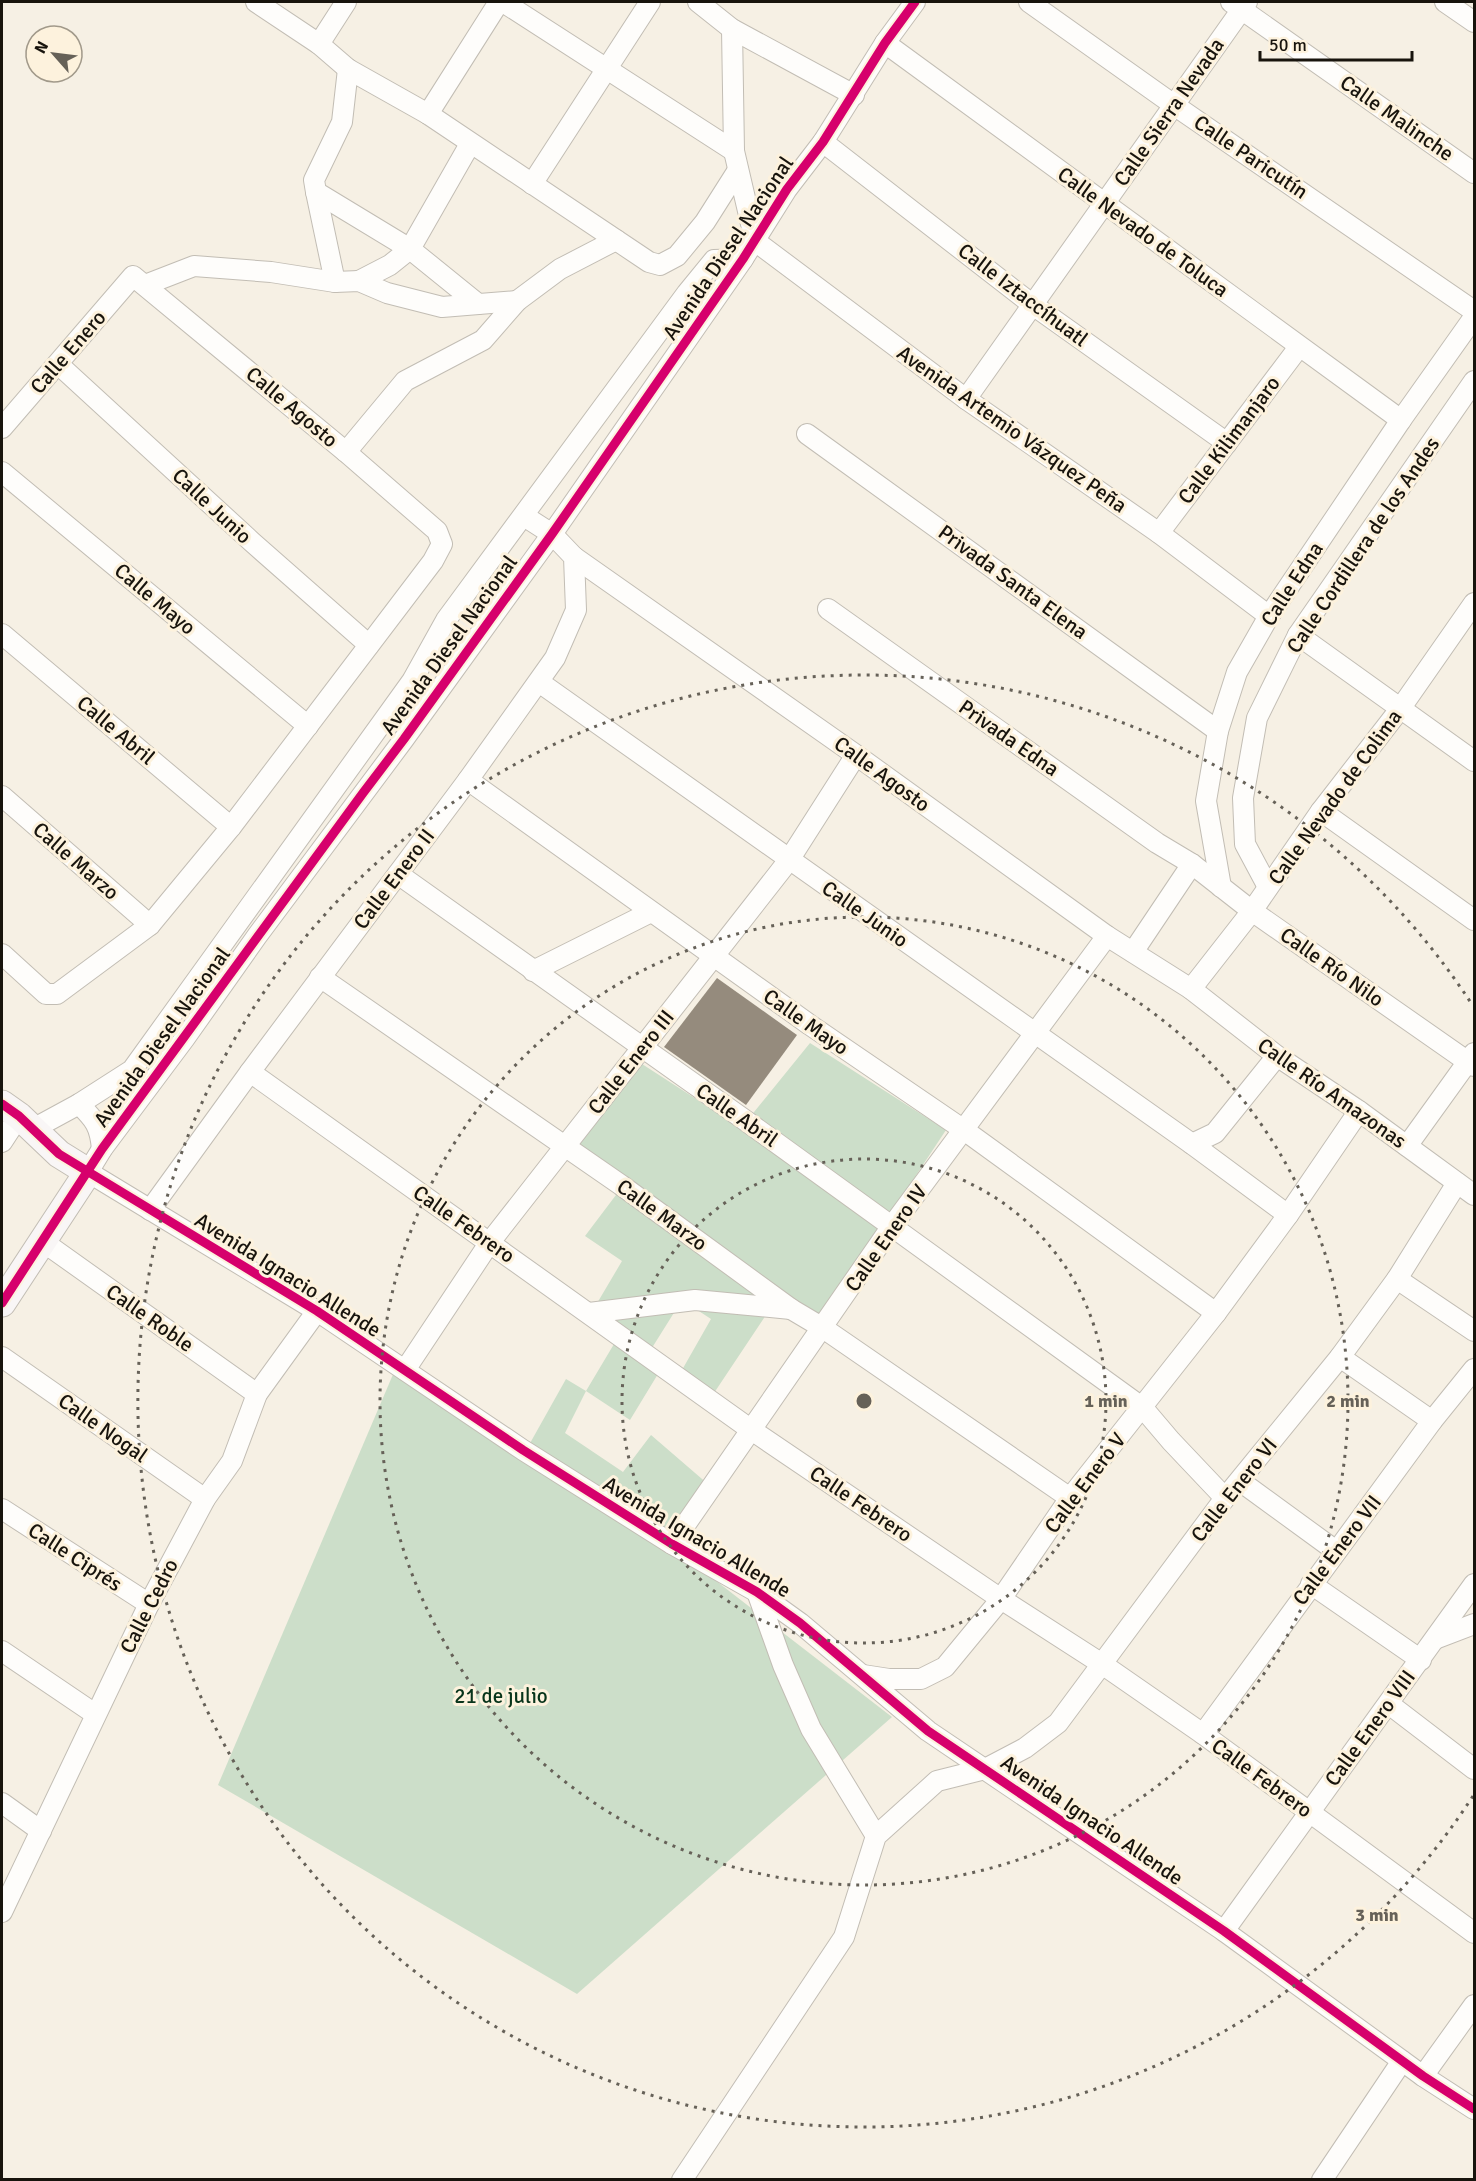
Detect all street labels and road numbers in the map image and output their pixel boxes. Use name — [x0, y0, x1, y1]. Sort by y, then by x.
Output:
street label: Calle Sierra Nevada — [1108, 33, 1230, 191]
street label: Calle Malinche — [1335, 69, 1459, 167]
street label: Calle Paricutín — [1189, 109, 1313, 205]
street label: Avenida Diesel Nacional — [657, 151, 799, 345]
street label: Calle Nevado de Toluca — [1052, 161, 1234, 303]
street label: Calle Iztaccíhuatl — [953, 238, 1093, 352]
street label: Calle Enero — [25, 305, 111, 399]
street label: Avenida Artemio Vázquez Peña — [892, 340, 1132, 518]
street label: Calle Agosto — [241, 361, 343, 453]
street label: Calle Kilimanjaro — [1172, 371, 1286, 509]
street label: Calle Cordillera de los Andes — [1281, 432, 1445, 658]
street label: Calle Junio — [167, 463, 257, 549]
street label: Privada Santa Elena — [933, 519, 1093, 645]
street label: Calle Edna — [1255, 537, 1329, 631]
street label: Avenida Diesel Nacional — [375, 550, 523, 740]
street label: Calle Mayo — [109, 558, 201, 640]
street label: Calle Abril — [72, 690, 160, 770]
street label: Privada Edna — [954, 694, 1064, 782]
street label: Calle Nevado de Colima — [1263, 704, 1407, 890]
street label: Calle Agosto — [829, 731, 935, 817]
street label: Calle Marzo — [28, 817, 124, 905]
street label: Calle Enero II — [348, 824, 440, 934]
street label: Calle Junio — [817, 875, 913, 953]
street label: Calle Río Nilo — [1275, 922, 1389, 1012]
street label: Avenida Diesel Nacional — [88, 942, 236, 1132]
street label: Calle Mayo — [758, 983, 854, 1061]
street label: Calle Enero III — [582, 1005, 680, 1119]
street label: Calle Río Amazonas — [1253, 1032, 1411, 1154]
street label: Calle Abril — [691, 1077, 783, 1153]
street label: Calle Marzo — [612, 1173, 712, 1257]
street label: Calle Febrero — [408, 1179, 520, 1269]
street label: Calle Enero IV — [839, 1179, 933, 1297]
street label: Avenida Ignacio Allende — [190, 1207, 386, 1343]
street label: Calle Roble — [101, 1278, 199, 1358]
street label: Calle Nogal — [53, 1388, 153, 1468]
street label: Calle Enero V — [1039, 1428, 1131, 1538]
street label: Calle Enero VI — [1185, 1433, 1283, 1547]
street label: Calle Febrero — [805, 1460, 917, 1548]
street label: Avenida Ignacio Allende — [598, 1471, 796, 1603]
street label: Calle Enero VII — [1287, 1490, 1387, 1610]
street label: Calle Ciprés — [23, 1517, 127, 1597]
street label: Calle Cedro — [114, 1554, 184, 1658]
street label: Calle Enero VIII — [1319, 1665, 1421, 1791]
street label: Calle Febrero — [1207, 1733, 1317, 1823]
street label: Avenida Ignacio Allende — [996, 1749, 1188, 1891]

